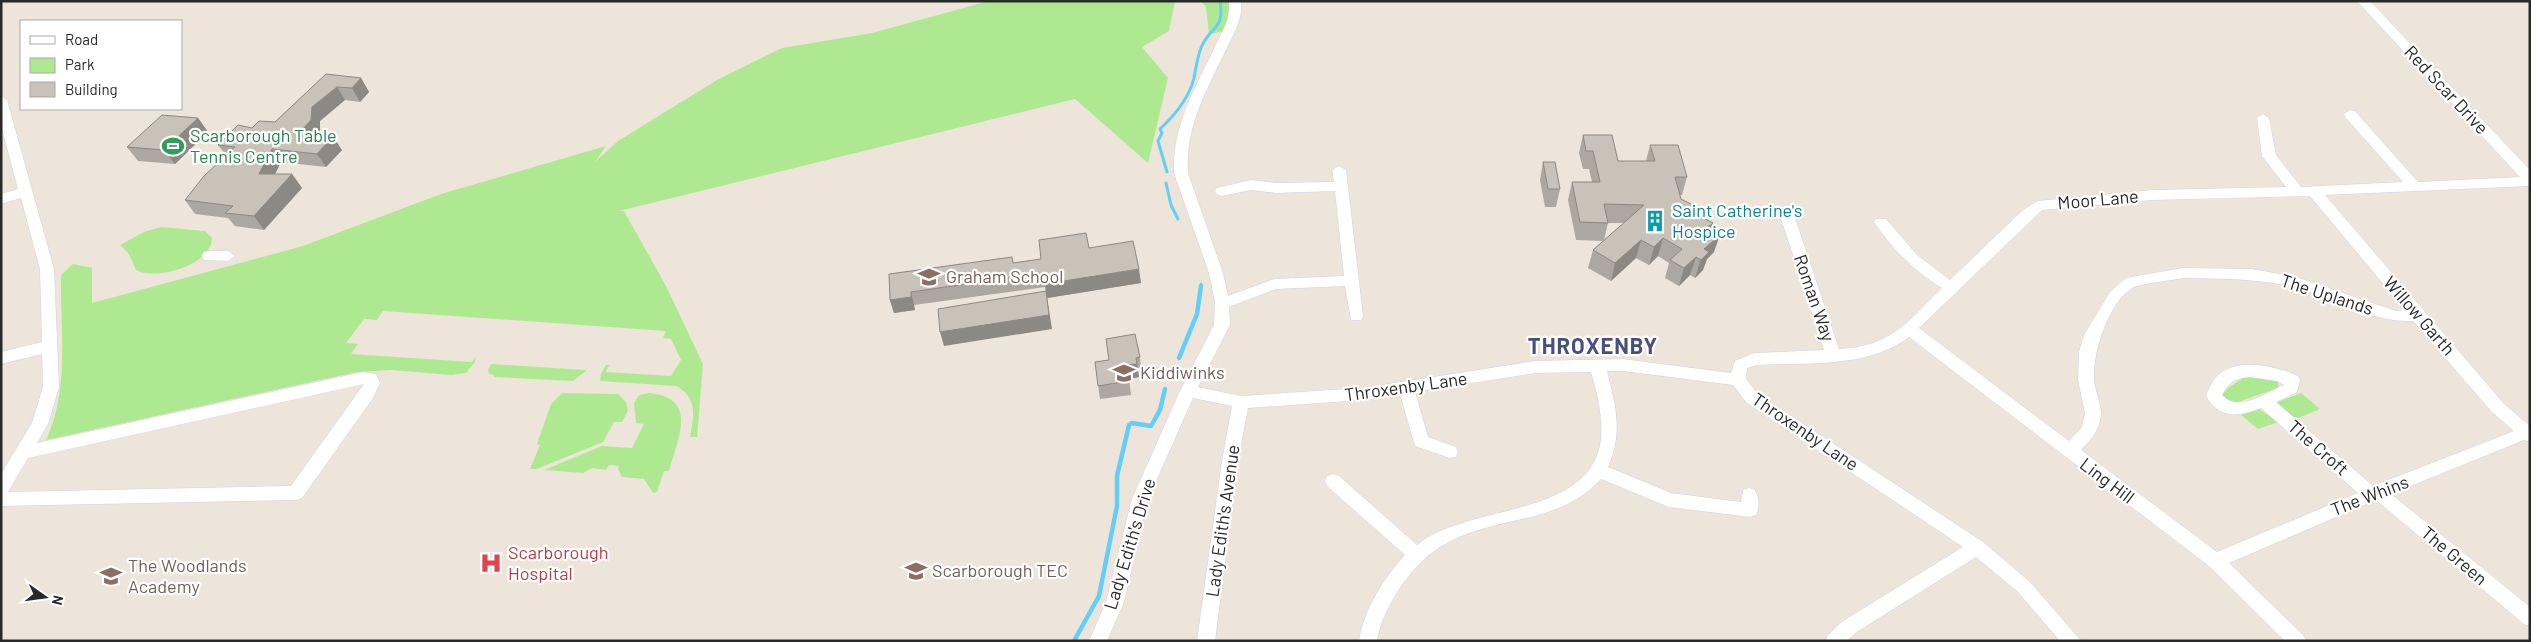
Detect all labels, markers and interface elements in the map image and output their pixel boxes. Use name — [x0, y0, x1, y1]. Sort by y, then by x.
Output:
legend — [20, 20, 182, 110]
text: Road — [65, 30, 98, 48]
street label: Red Scar Drive — [2400, 40, 2493, 138]
text: Park — [65, 55, 95, 73]
text: Building — [65, 80, 118, 98]
place label: Scarborough Table Tennis Centre — [190, 124, 337, 167]
sports icon: Scarborough Table Tennis Centre — [160, 133, 186, 159]
street label: Moor Lane — [2056, 185, 2139, 214]
place label: Saint Catherine's Hospice — [1672, 199, 1802, 242]
building icon: Saint Catherine's Hospice — [1642, 208, 1668, 234]
street label: Roman Way — [1790, 251, 1840, 344]
school or university icon: Graham School — [916, 264, 942, 290]
place label: Graham School — [946, 265, 1063, 287]
street label: The Uplands — [2278, 269, 2376, 319]
street label: Willow Garth — [2379, 271, 2460, 359]
district label: THROXENBY — [1528, 332, 1658, 358]
school or university icon: Kiddiwinks — [1111, 360, 1137, 386]
place label: Kiddiwinks — [1140, 361, 1225, 383]
street label: Throxenby Lane — [1343, 367, 1469, 406]
street label: Throxenby Lane — [1748, 387, 1863, 475]
street label: The Croft — [2284, 415, 2353, 480]
street label: Lady Edith's Avenue — [1200, 443, 1244, 598]
street label: Ling Hill — [2076, 453, 2139, 508]
street label: The Whins — [2328, 470, 2412, 520]
street label: Lady Edith's Drive — [1099, 475, 1160, 612]
street label: The Green — [2417, 521, 2492, 589]
place label: Scarborough Hospital — [508, 541, 608, 584]
hospital icon: Scarborough Hospital — [478, 550, 504, 576]
place label: The Woodlands Academy — [128, 554, 247, 597]
school or university icon: Scarborough TEC — [903, 558, 929, 584]
place label: Scarborough TEC — [932, 559, 1068, 581]
school or university icon: The Woodlands Academy — [98, 563, 124, 589]
north arrow — [20, 572, 70, 622]
text: N — [49, 594, 67, 607]

